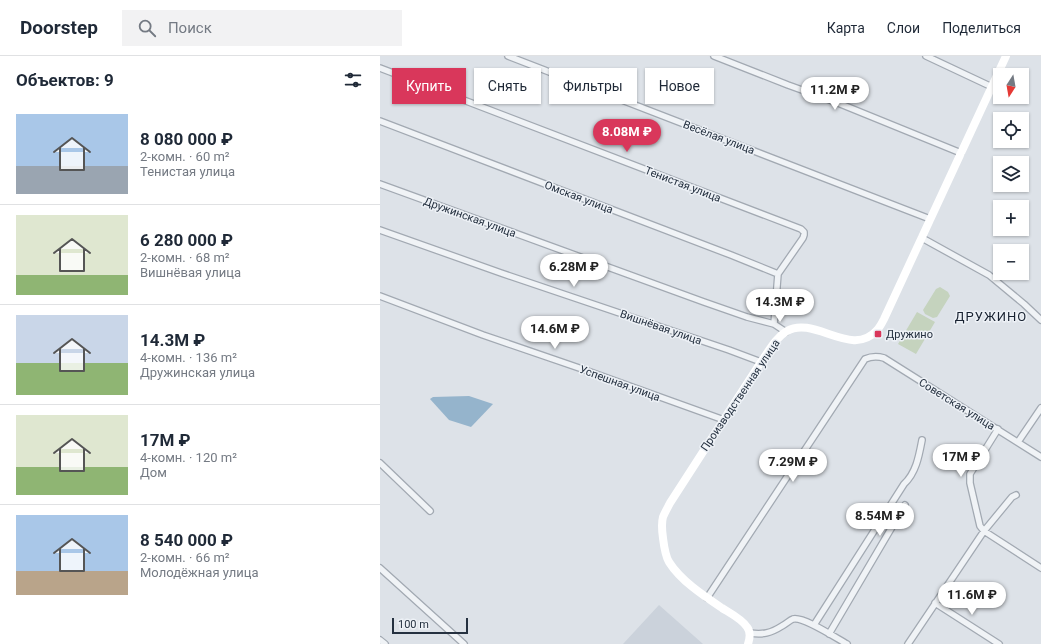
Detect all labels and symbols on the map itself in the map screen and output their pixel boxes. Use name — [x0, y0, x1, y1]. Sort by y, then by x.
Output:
north arrow — [993, 68, 1029, 104]
pin: 11.2M ₽ — [798, 77, 872, 111]
street label: Весёлая улица — [681, 118, 756, 157]
pin: 8.08M ₽ — [590, 119, 664, 153]
street label: Тенистая улица — [643, 164, 723, 205]
street label: Омская улица — [543, 178, 615, 217]
street label: Дружинская улица — [422, 195, 518, 240]
pin: 6.28M ₽ — [537, 254, 611, 288]
pin: 14.3M ₽ — [743, 289, 817, 323]
street label: Вишнёвая улица — [618, 307, 703, 348]
district label: ДРУЖИНО — [955, 309, 1027, 324]
pin: 14.6M ₽ — [518, 316, 592, 350]
place label: Дружино — [886, 328, 933, 341]
marker: Дружино — [873, 329, 883, 339]
street label: Производственная улица — [698, 337, 783, 454]
street label: Успешная улица — [578, 363, 662, 404]
street label: Советская улица — [916, 376, 997, 433]
pin: 17M ₽ — [933, 444, 989, 478]
pin: 7.29M ₽ — [756, 449, 830, 483]
pin: 8.54M ₽ — [843, 503, 917, 537]
pin: 11.6M ₽ — [935, 582, 1009, 616]
scale bar — [392, 616, 468, 635]

